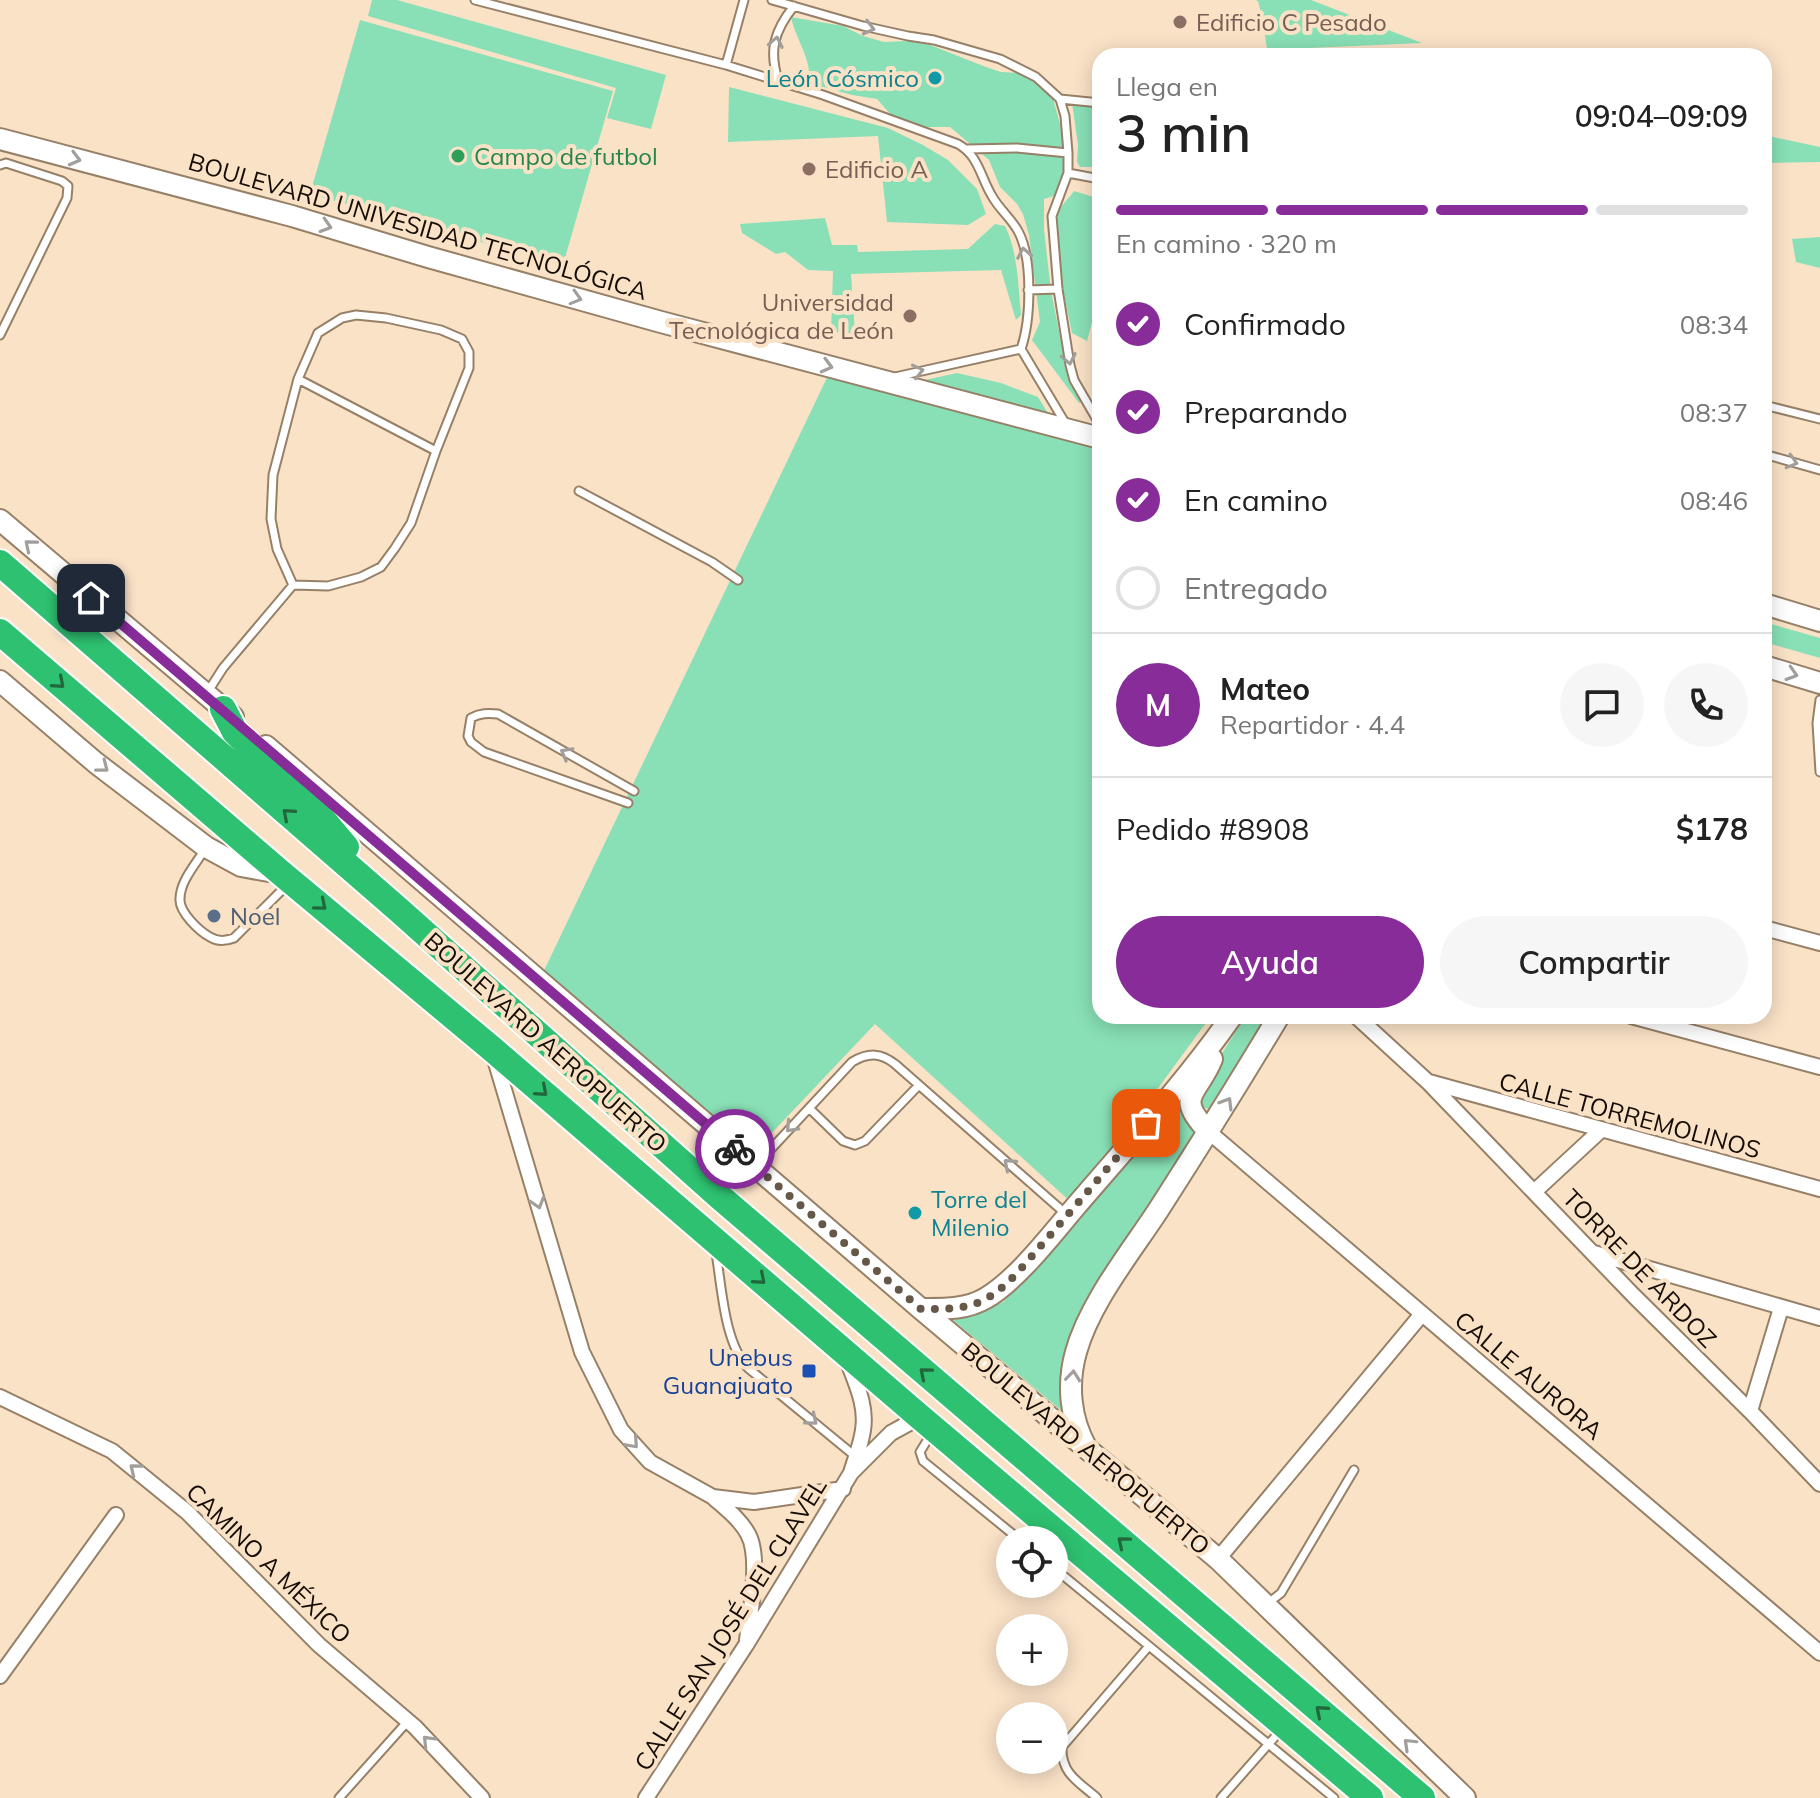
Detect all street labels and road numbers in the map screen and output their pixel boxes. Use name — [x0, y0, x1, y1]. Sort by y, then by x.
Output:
street label: BOULEVARD UNIVESIDAD TECNOLÓGICA — [185, 146, 651, 306]
street label: BOULEVARD AEROPUERTO — [419, 925, 673, 1159]
street label: CALLE TORREMOLINOS — [1496, 1066, 1764, 1164]
street label: TORRE DE ARDOZ — [1557, 1183, 1723, 1353]
street label: CALLE AURORA — [1449, 1304, 1609, 1446]
street label: BOULEVARD AEROPUERTO — [956, 1335, 1216, 1561]
street label: CALLE SAN JOSÉ DEL CLAVEL — [627, 1472, 833, 1776]
street label: CAMINO A MÉXICO — [180, 1477, 358, 1649]

